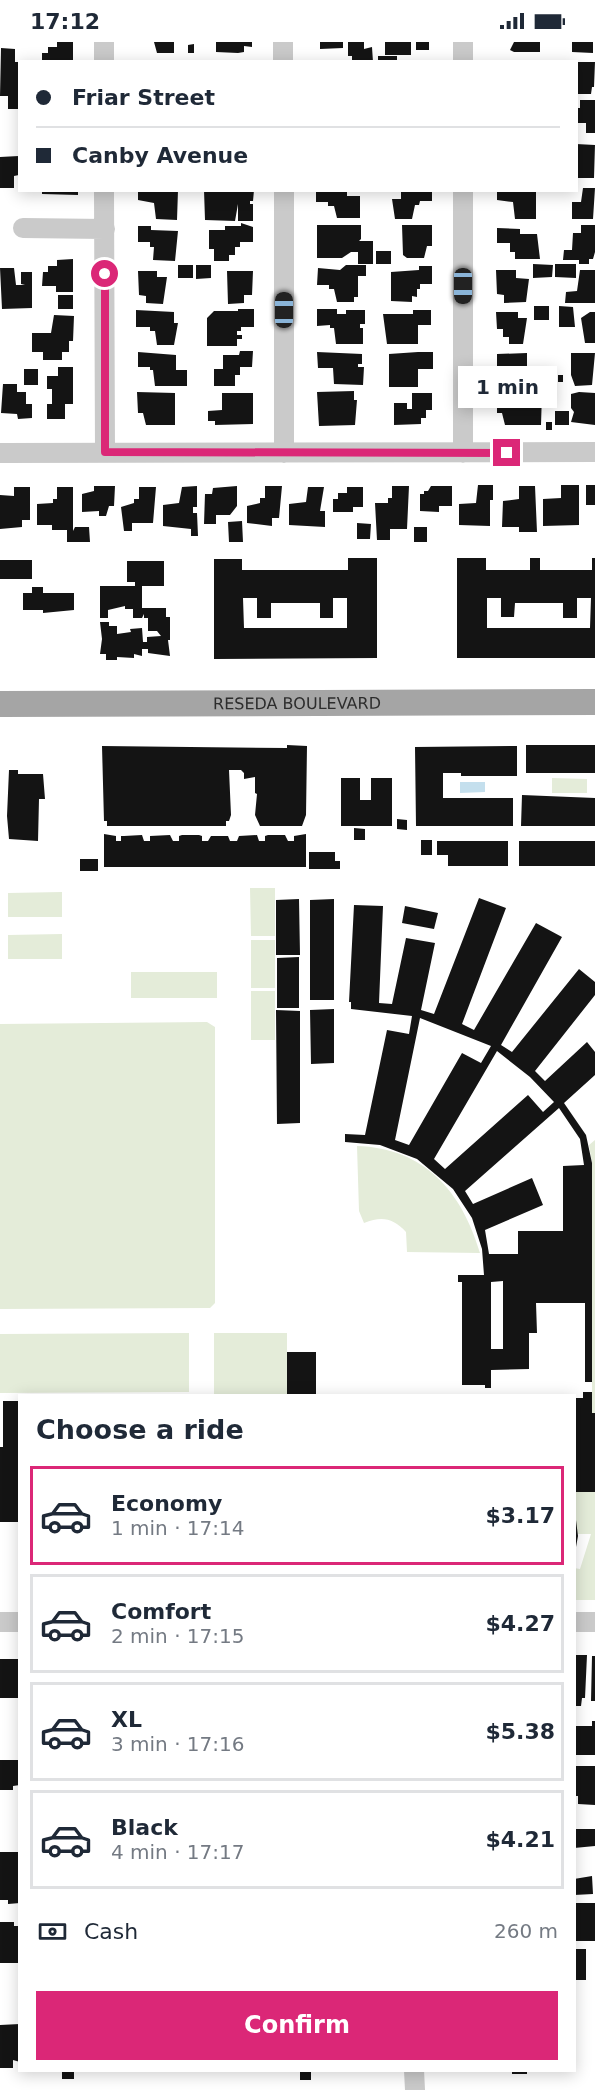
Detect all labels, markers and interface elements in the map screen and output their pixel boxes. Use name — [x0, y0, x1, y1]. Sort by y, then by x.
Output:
text: 17:12 — [30, 9, 100, 34]
text: Friar Street — [72, 85, 215, 110]
text: Canby Avenue — [72, 143, 248, 168]
route start — [91, 260, 118, 287]
car — [454, 268, 472, 304]
car — [275, 292, 293, 328]
callout: 1 min — [458, 366, 556, 408]
text: 1 min — [476, 375, 539, 399]
route end — [493, 439, 520, 466]
street label: RESEDA BOULEVARD — [213, 693, 381, 713]
text: Choose a ride — [36, 1414, 244, 1445]
icon: car — [39, 1489, 93, 1543]
text: Economy — [111, 1491, 222, 1516]
text: $3.17 — [485, 1503, 555, 1528]
text: 1 min · 17:14 — [111, 1516, 245, 1540]
icon: car — [39, 1597, 93, 1651]
text: Comfort — [111, 1599, 211, 1624]
text: $4.27 — [485, 1611, 555, 1636]
text: 2 min · 17:15 — [111, 1624, 245, 1648]
icon: car — [39, 1705, 93, 1759]
text: XL — [111, 1707, 142, 1732]
text: $5.38 — [485, 1719, 555, 1744]
text: 3 min · 17:16 — [111, 1732, 245, 1756]
icon: car — [39, 1813, 93, 1867]
text: Black — [111, 1815, 178, 1840]
text: $4.21 — [485, 1827, 555, 1852]
text: 4 min · 17:17 — [111, 1840, 245, 1864]
icon: cash — [36, 1915, 69, 1948]
text: Cash — [84, 1919, 138, 1944]
text: 260 m — [494, 1919, 558, 1943]
button: Confirm — [36, 1991, 558, 2060]

